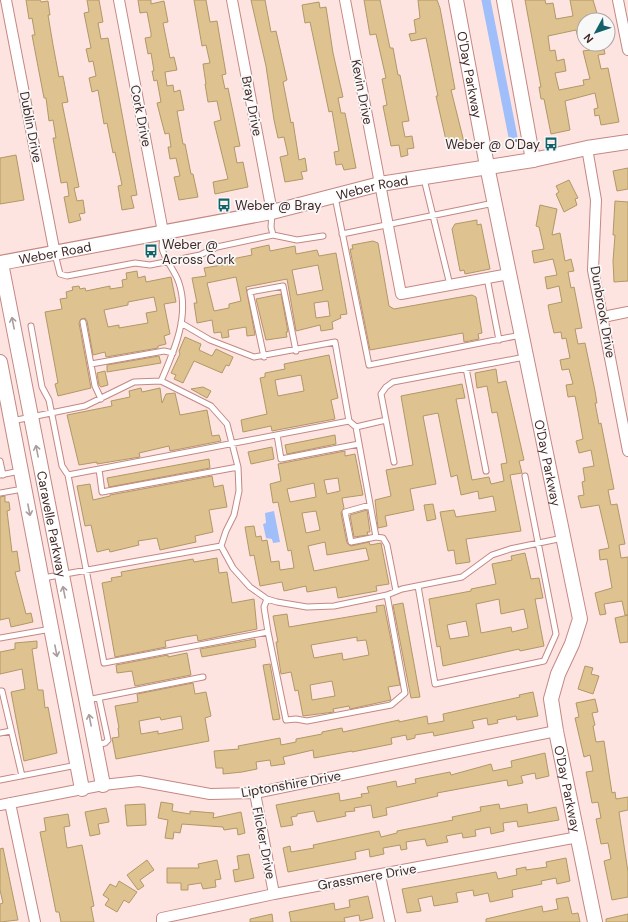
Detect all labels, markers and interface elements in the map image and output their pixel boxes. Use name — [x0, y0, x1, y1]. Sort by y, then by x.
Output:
north arrow — [576, 12, 616, 52]
street label: O'Day Parkway — [454, 30, 486, 120]
text: N — [580, 31, 596, 46]
street label: Kevin Drive — [347, 58, 377, 126]
street label: Bray Drive — [238, 74, 266, 138]
street label: Cork Drive — [127, 84, 155, 148]
street label: Dublin Drive — [16, 90, 46, 164]
place label: Weber @ O'Day — [445, 136, 540, 153]
bus stop icon: Weber @ O'Day — [543, 136, 559, 152]
street label: Weber Road — [334, 171, 409, 204]
bus stop icon: Weber @ Bray — [216, 197, 232, 213]
place label: Weber @ Bray — [235, 197, 321, 214]
place label: Weber @ Across Cork — [162, 236, 235, 268]
street label: Weber Road — [17, 238, 93, 268]
bus stop icon: Weber @ Across Cork — [143, 243, 159, 259]
street label: Dunbrook Drive — [587, 265, 619, 359]
one-way arrow — [9, 317, 17, 330]
street label: O'Day Parkway — [531, 418, 565, 508]
one-way arrow — [33, 445, 41, 458]
street label: Caravelle Parkway — [33, 469, 71, 579]
one-way arrow — [25, 503, 33, 516]
one-way arrow — [60, 586, 68, 599]
one-way arrow — [53, 644, 61, 657]
one-way arrow — [85, 714, 93, 727]
street label: O'Day Parkway — [551, 744, 585, 834]
street label: Liptonshire Drive — [240, 767, 342, 801]
street label: Flicker Drive — [249, 806, 279, 880]
street label: Grassmere Drive — [316, 860, 418, 894]

